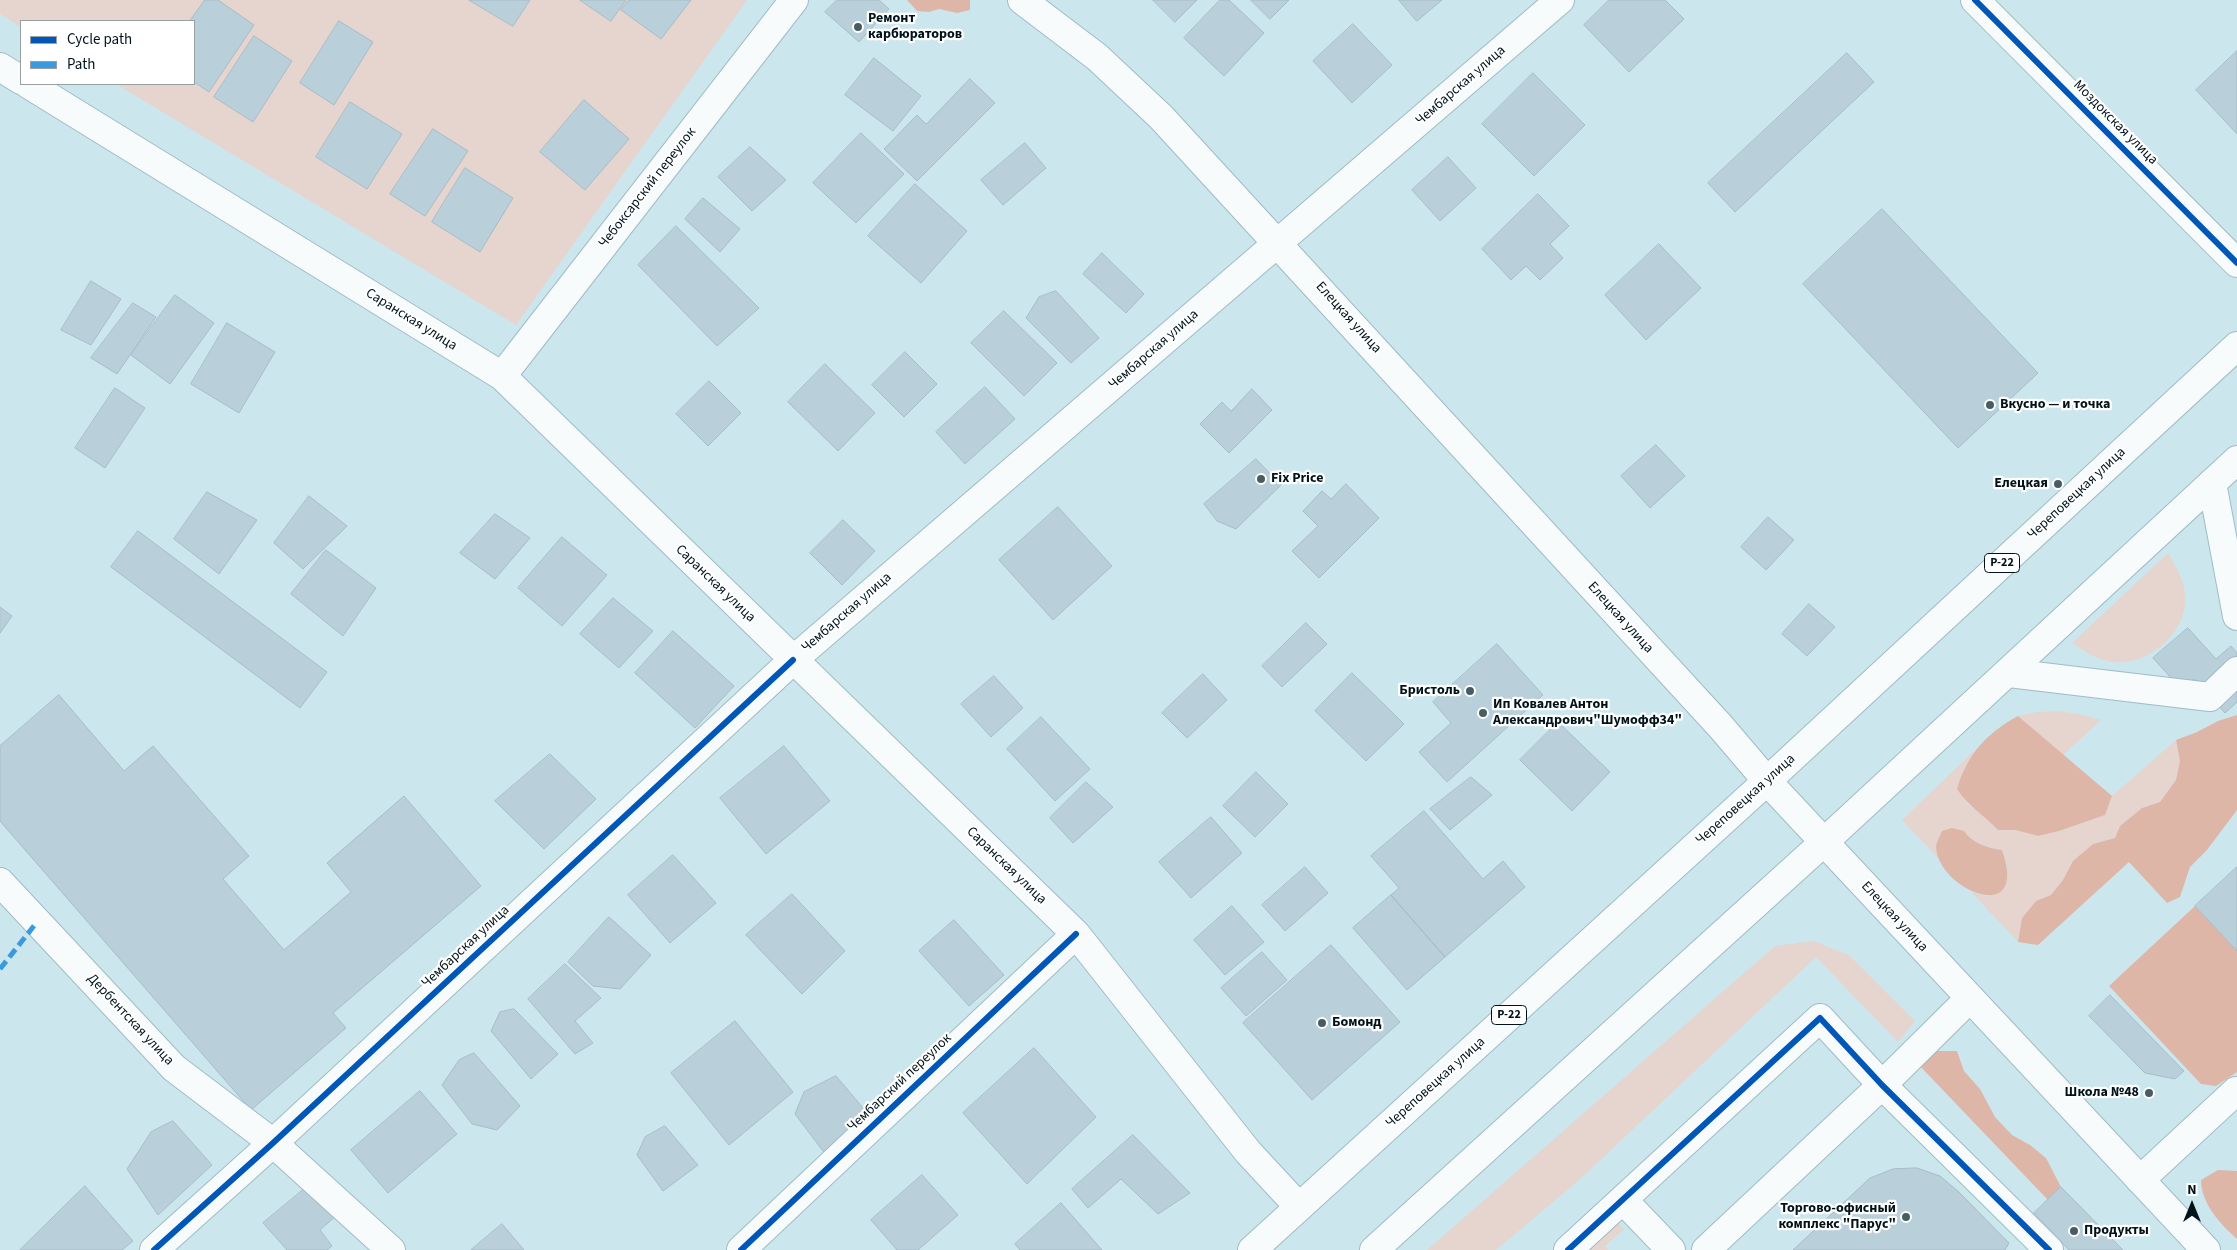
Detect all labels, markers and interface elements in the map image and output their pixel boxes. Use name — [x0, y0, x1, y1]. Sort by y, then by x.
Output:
place label: Ремонт карбюраторов — [868, 11, 962, 44]
legend — [20, 20, 195, 85]
marker: Ремонт карбюраторов — [852, 21, 864, 33]
text: Cycle path — [67, 29, 132, 50]
street label: Чембарская улица — [1413, 42, 1509, 130]
text: Path — [67, 54, 95, 75]
street label: Моздокская улица — [2069, 77, 2161, 169]
street label: Чебоксарский переулок — [596, 124, 700, 252]
street label: Елецкая улица — [1312, 279, 1384, 357]
street label: Саранская улица — [362, 285, 460, 355]
street label: Чембарская улица — [1106, 306, 1202, 394]
place label: Вкусно — и точка — [2000, 397, 2110, 413]
marker: Вкусно — и точка — [1984, 399, 1996, 411]
street label: Череповецкая улица — [2025, 444, 2129, 544]
place label: Fix Price — [1271, 471, 1323, 487]
marker: Fix Price — [1255, 473, 1267, 485]
place label: Елецкая — [1994, 476, 2048, 492]
marker: Елецкая — [2052, 478, 2064, 490]
street label: Саранская улица — [672, 542, 758, 626]
road number: Р-22 — [1984, 554, 2020, 572]
street label: Чембарская улица — [799, 569, 895, 657]
street label: Елецкая улица — [1584, 579, 1656, 657]
place label: Бристоль — [1399, 683, 1460, 699]
marker: Бристоль — [1464, 685, 1476, 697]
place label: Ип Ковалев Антон Александрович"Шумофф34" — [1493, 697, 1682, 730]
marker: Ип Ковалев Антон Александрович"Шумофф34" — [1477, 707, 1489, 719]
street label: Череповецкая улица — [1693, 751, 1799, 849]
street label: Саранская улица — [963, 824, 1049, 908]
street label: Елецкая улица — [1857, 878, 1931, 956]
street label: Чембарская улица — [419, 902, 513, 992]
street label: Дербентская улица — [83, 971, 177, 1069]
road number: Р-22 — [1492, 1006, 1526, 1024]
place label: Бомонд — [1332, 1015, 1382, 1031]
marker: Бомонд — [1316, 1017, 1328, 1029]
street label: Чембарский переулок — [844, 1030, 956, 1136]
street label: Череповецкая улица — [1383, 1034, 1489, 1132]
place label: Школа №48 — [2065, 1085, 2139, 1101]
marker: Школа №48 — [2143, 1087, 2155, 1099]
north arrow — [2167, 1180, 2217, 1230]
text: N — [2187, 1180, 2197, 1200]
place label: Торгово-офисный комплекс "Парус" — [1778, 1201, 1896, 1234]
marker: Торгово-офисный комплекс "Парус" — [1900, 1211, 1912, 1223]
place label: Продукты — [2084, 1223, 2149, 1239]
marker: Продукты — [2068, 1225, 2080, 1237]

